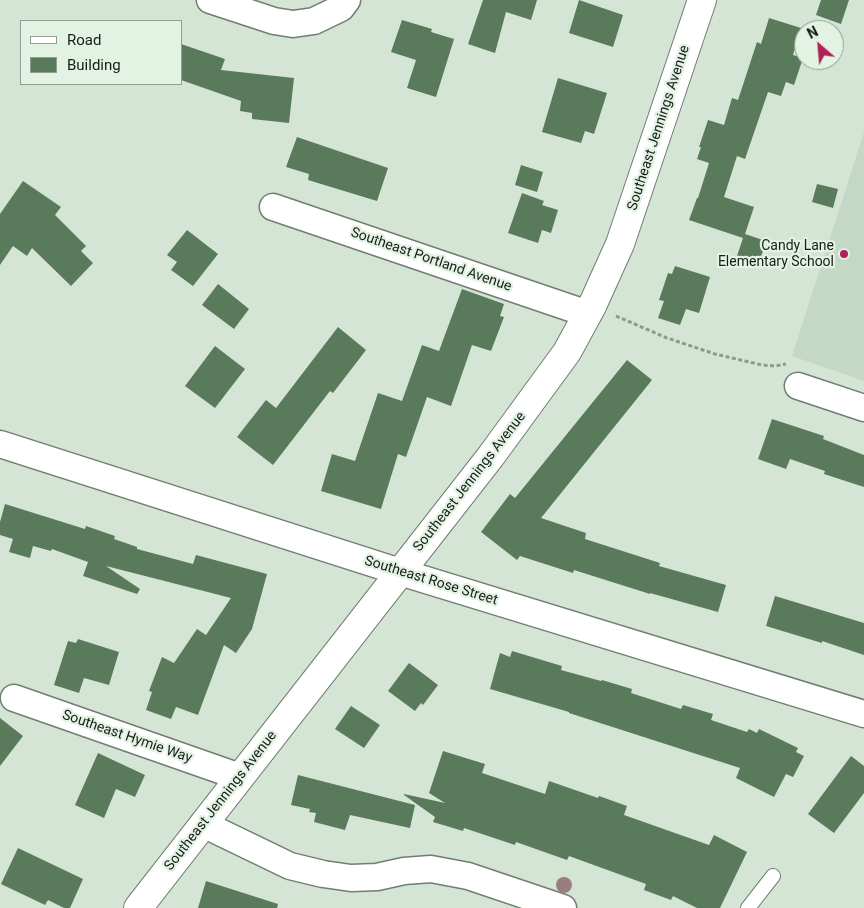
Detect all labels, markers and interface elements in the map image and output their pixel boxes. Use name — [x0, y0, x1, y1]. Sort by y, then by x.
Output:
legend — [20, 20, 182, 85]
north arrow — [794, 20, 844, 70]
text: N — [805, 23, 821, 42]
text: Road — [67, 31, 101, 49]
street label: Southeast Jennings Avenue — [624, 43, 694, 213]
text: Building — [67, 56, 121, 74]
street label: Southeast Portland Avenue — [348, 225, 514, 295]
place label: Candy Lane Elementary School — [718, 238, 834, 270]
marker: Candy Lane Elementary School — [838, 248, 850, 260]
street label: Southeast Jennings Avenue — [410, 409, 530, 555]
street label: Southeast Rose Street — [362, 553, 500, 609]
street label: Southeast Hymie Way — [60, 707, 194, 767]
street label: Southeast Jennings Avenue — [161, 728, 281, 874]

